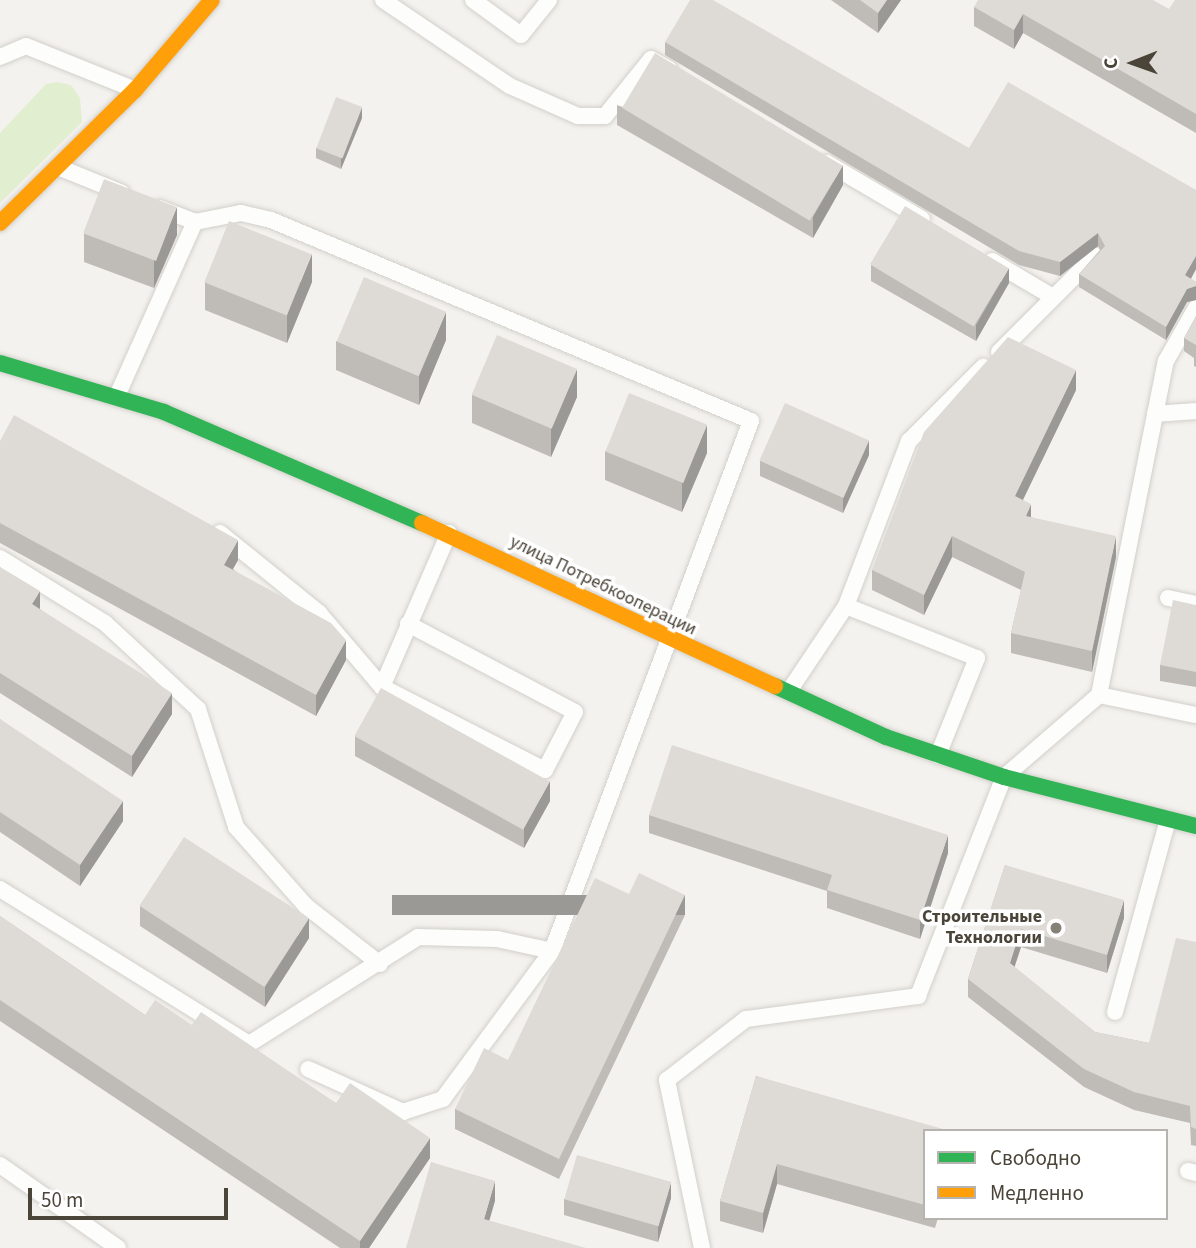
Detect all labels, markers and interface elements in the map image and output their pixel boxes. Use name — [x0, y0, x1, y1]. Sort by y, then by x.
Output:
north arrow — [1098, 28, 1168, 98]
text: С — [1098, 58, 1125, 69]
street label: улица Потребкооперации — [506, 531, 700, 641]
place label: Строительные Технологии — [922, 907, 1042, 950]
marker: Строительные Технологии — [1048, 920, 1064, 936]
legend — [923, 1129, 1168, 1220]
text: Свободно — [990, 1143, 1081, 1173]
scale bar — [32, 1174, 231, 1218]
text: Медленно — [990, 1178, 1084, 1208]
text: 50 m — [41, 1185, 83, 1215]

